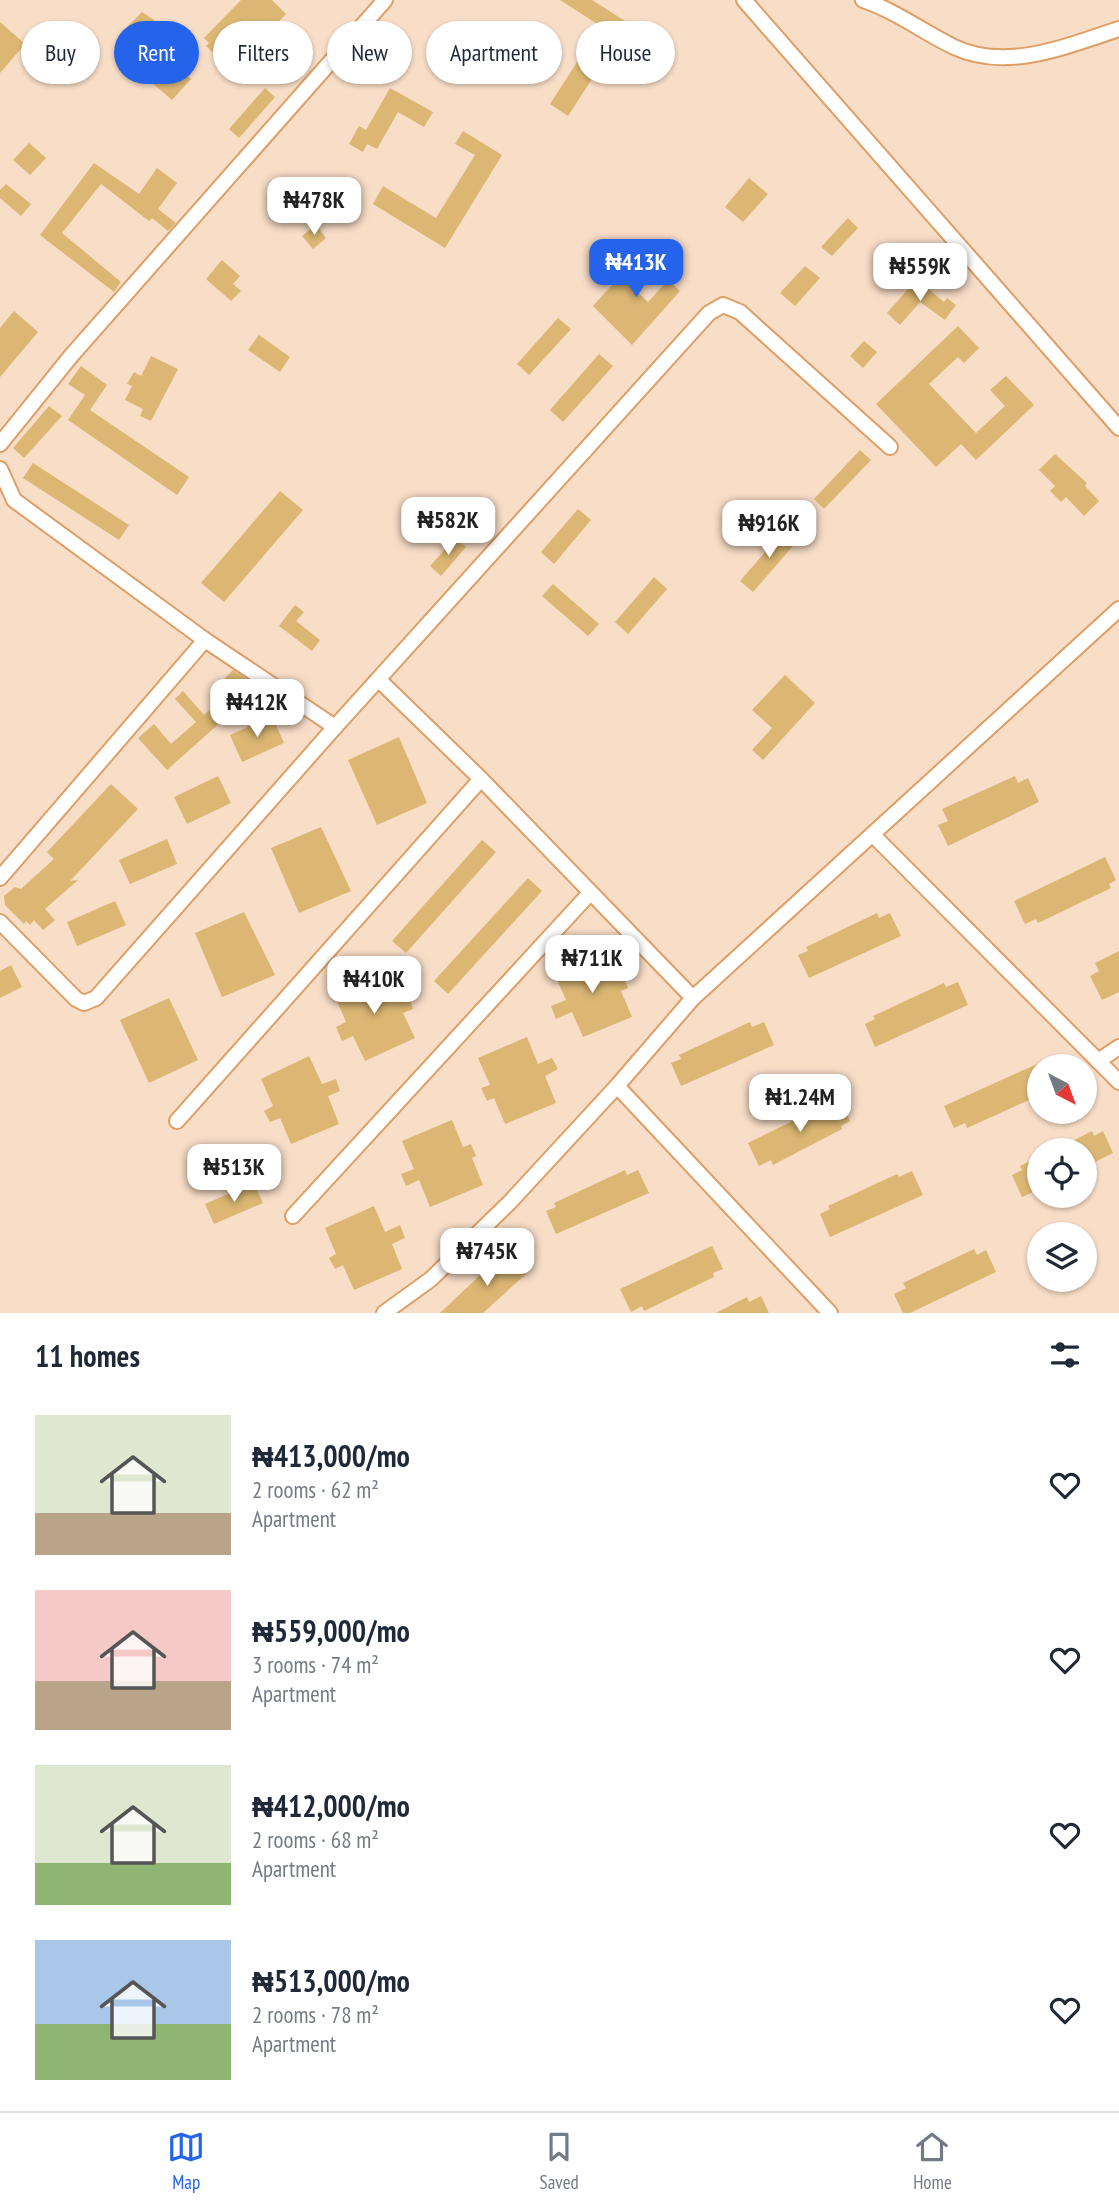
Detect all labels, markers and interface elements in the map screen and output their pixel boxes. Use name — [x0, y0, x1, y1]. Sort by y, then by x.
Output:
chip: Buy — [21, 21, 100, 84]
chip: Rent — [114, 21, 199, 84]
chip: Filters — [213, 21, 313, 84]
chip: New — [327, 21, 412, 84]
chip: Apartment — [426, 21, 562, 84]
chip: House — [576, 21, 675, 84]
pin: ₦478K — [265, 177, 363, 237]
text: ₦478K — [283, 185, 345, 214]
pin: ₦413K — [587, 240, 685, 299]
pin: ₦559K — [871, 244, 969, 303]
text: ₦413K — [605, 247, 667, 276]
text: ₦559K — [889, 251, 951, 280]
pin: ₦582K — [399, 498, 497, 557]
pin: ₦916K — [720, 500, 818, 560]
text: ₦582K — [417, 505, 479, 534]
text: ₦916K — [738, 508, 800, 537]
pin: ₦412K — [208, 680, 306, 739]
text: ₦412K — [226, 687, 288, 716]
pin: ₦711K — [543, 936, 641, 995]
text: ₦711K — [561, 943, 623, 972]
pin: ₦410K — [325, 956, 423, 1016]
text: ₦410K — [343, 964, 405, 993]
north arrow — [1027, 1054, 1097, 1124]
map controls — [1027, 1054, 1097, 1292]
pin: ₦1.24M — [743, 1074, 857, 1134]
text: ₦1.24M — [765, 1082, 835, 1111]
button: locate — [1027, 1138, 1097, 1208]
pin: ₦513K — [185, 1144, 283, 1204]
text: ₦513K — [203, 1152, 265, 1181]
button: layers — [1027, 1222, 1097, 1292]
pin: ₦745K — [438, 1228, 536, 1288]
text: ₦745K — [456, 1236, 518, 1265]
text: 11 homes — [35, 1336, 140, 1375]
icon: filters — [1046, 1336, 1084, 1374]
text: ₦413,000/mo — [252, 1436, 410, 1475]
icon: home — [91, 1443, 175, 1527]
icon: heart — [1046, 1466, 1084, 1504]
text: 2 rooms · 62 m² — [252, 1475, 379, 1504]
text: Apartment — [252, 1504, 336, 1533]
text: ₦559,000/mo — [252, 1611, 410, 1650]
icon: home — [91, 1618, 175, 1702]
icon: heart — [1046, 1641, 1084, 1679]
text: 3 rooms · 74 m² — [252, 1650, 379, 1679]
text: Apartment — [252, 1679, 336, 1708]
text: ₦412,000/mo — [252, 1786, 410, 1825]
icon: home — [91, 1793, 175, 1877]
icon: heart — [1046, 1816, 1084, 1854]
text: 2 rooms · 68 m² — [252, 1825, 379, 1854]
text: Apartment — [252, 1854, 336, 1883]
text: ₦513,000/mo — [252, 1961, 410, 2000]
icon: home — [91, 1968, 175, 2052]
icon: heart — [1046, 1991, 1084, 2029]
text: 2 rooms · 78 m² — [252, 2000, 379, 2029]
text: Apartment — [252, 2029, 336, 2058]
tab: Map — [167, 2128, 205, 2194]
tab: Saved — [540, 2128, 579, 2194]
tab: Home — [913, 2128, 952, 2194]

